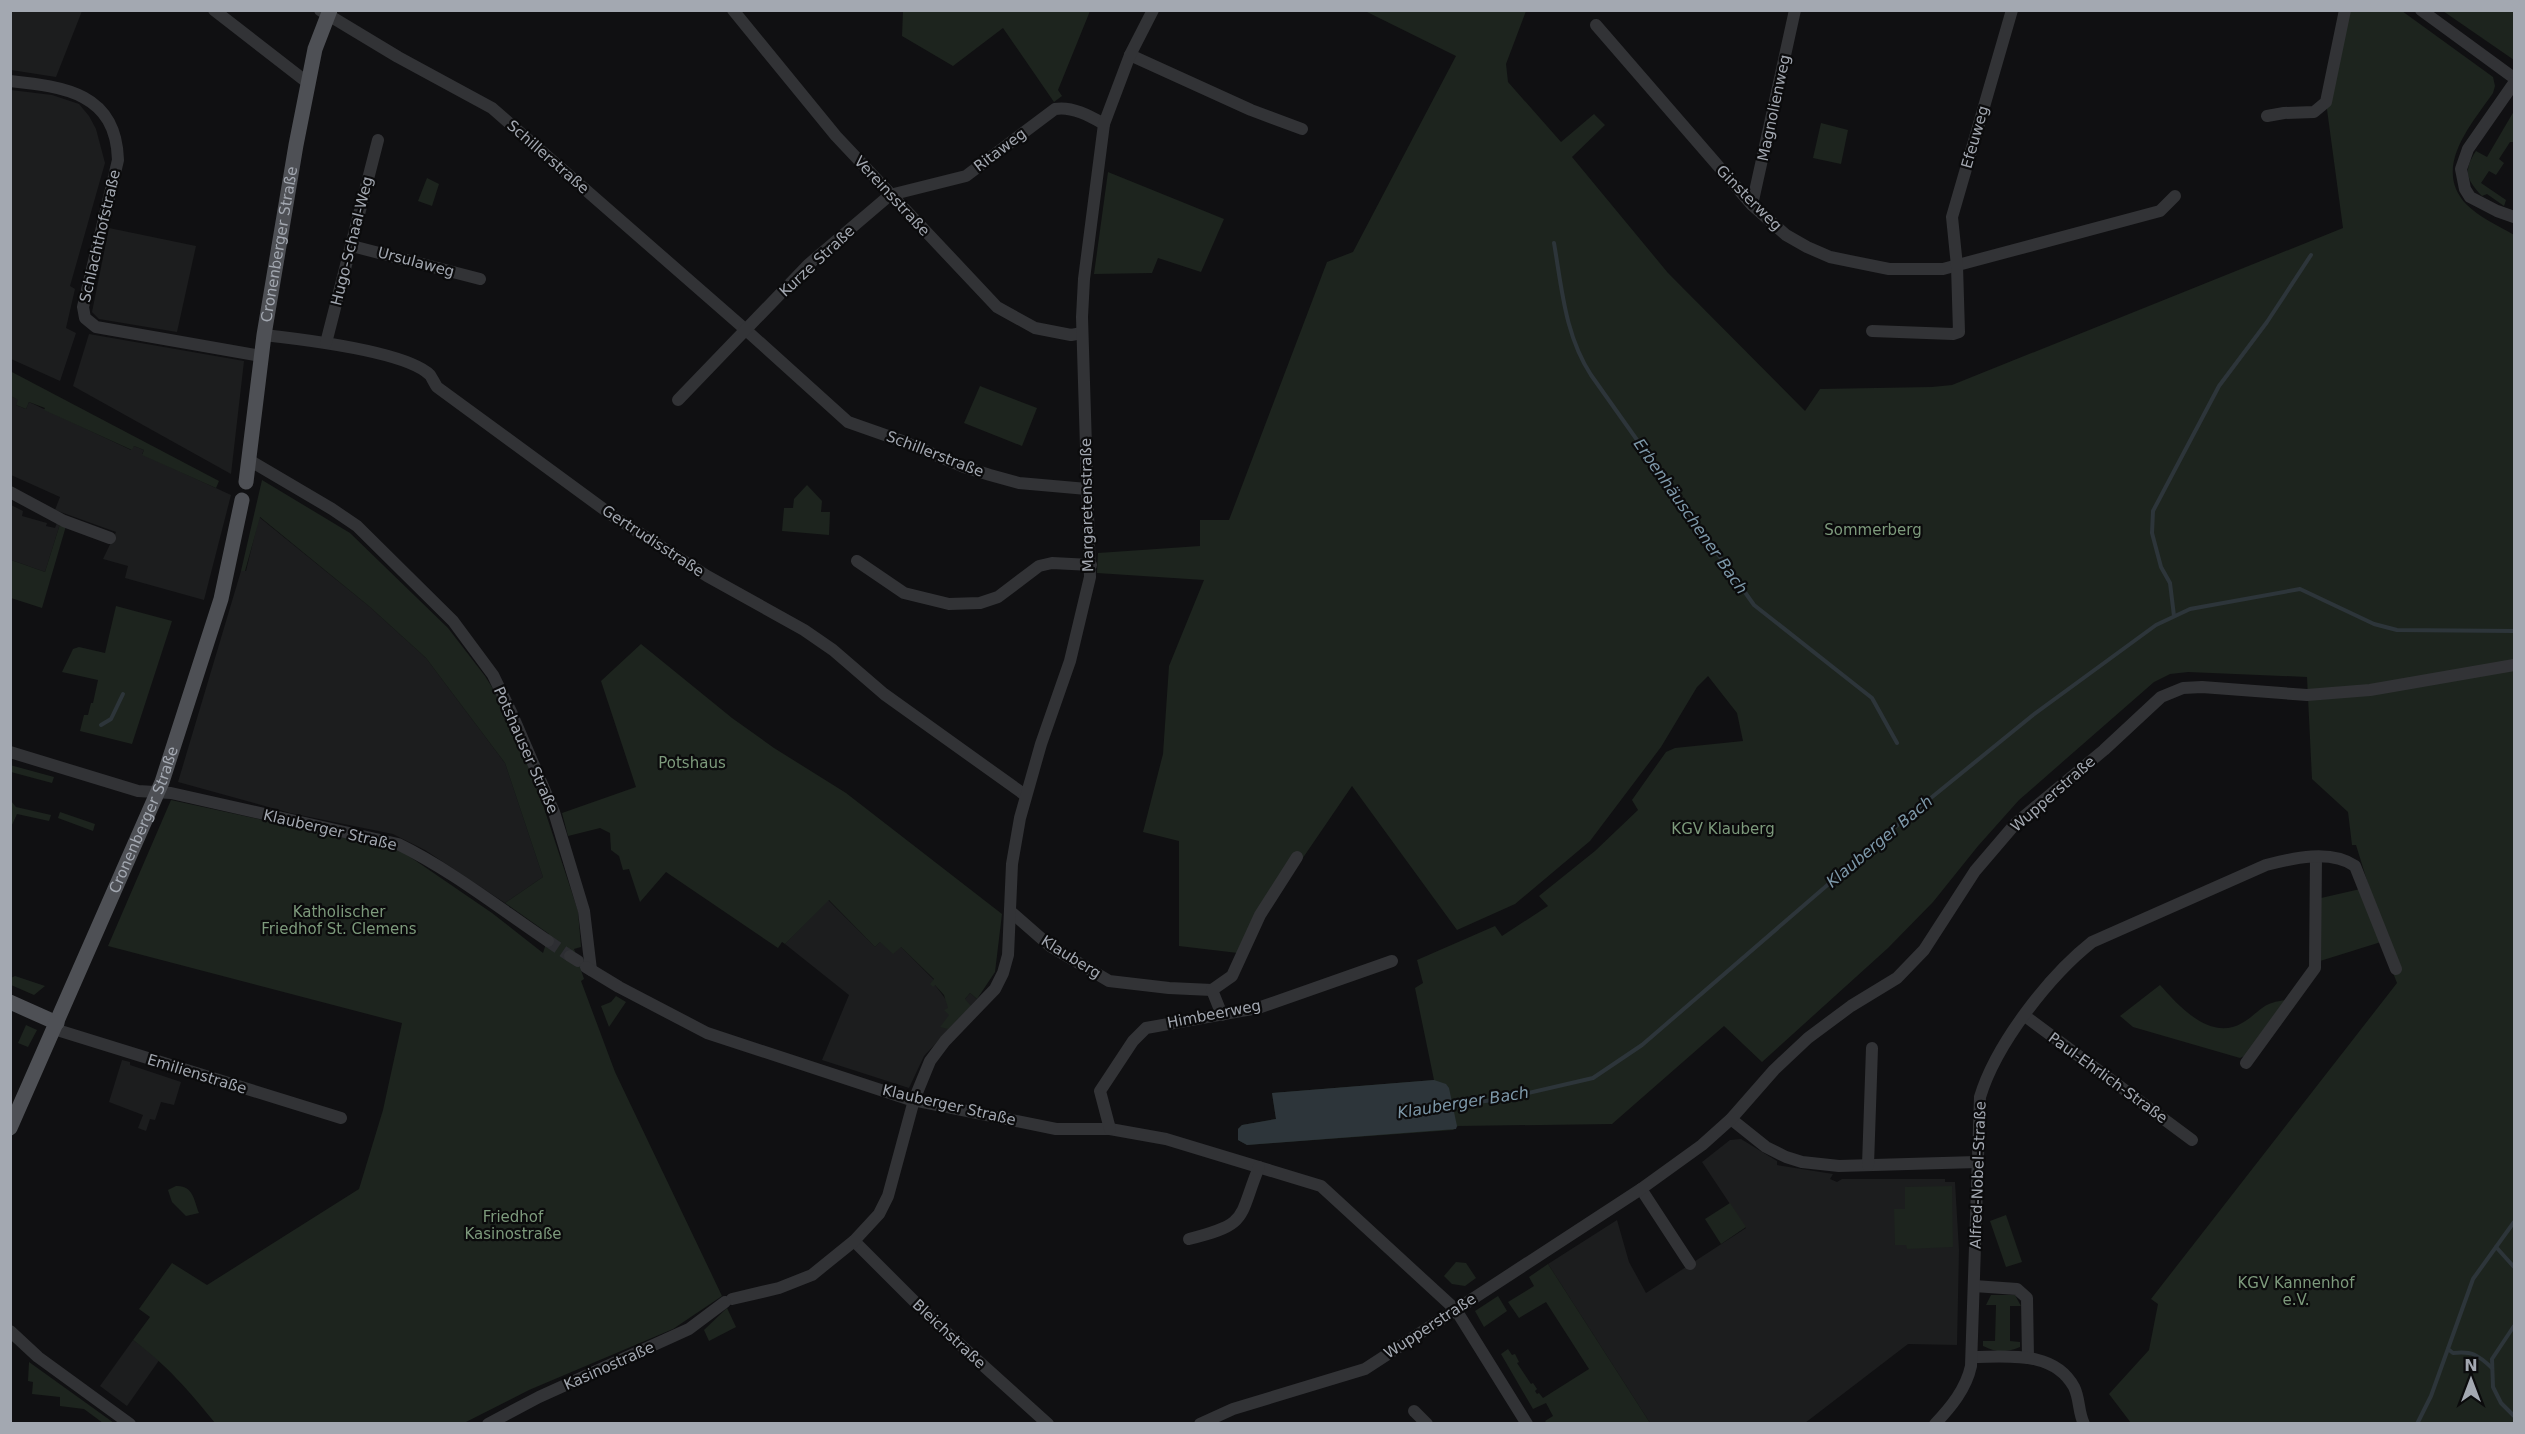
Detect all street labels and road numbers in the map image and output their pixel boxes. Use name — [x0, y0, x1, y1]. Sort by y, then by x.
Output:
street label: Magnolienweg — [1754, 53, 1794, 163]
street label: Efeuweg — [1957, 104, 1993, 170]
street label: Schillerstraße — [503, 116, 593, 198]
street label: Ritaweg — [970, 125, 1030, 175]
street label: Vereinsstraße — [850, 152, 934, 240]
street label: Ginsterweg — [1712, 161, 1786, 235]
street label: Cronenberger Straße — [257, 165, 301, 324]
street label: Schlachthofstraße — [76, 168, 124, 304]
street label: Hugo-Schaal-Weg — [327, 175, 377, 307]
street label: Kurze Straße — [776, 222, 858, 300]
street label: Ursulaweg — [376, 243, 456, 281]
street label: Schillerstraße — [884, 427, 986, 481]
street label: Margaretenstraße — [1077, 438, 1097, 572]
street label: Gertrudisstraße — [599, 501, 707, 581]
street label: Potshauser Straße — [490, 684, 562, 816]
street label: Cronenberger Straße — [105, 744, 182, 896]
street label: Wupperstraße — [2007, 752, 2099, 836]
street label: Klauberger Straße — [261, 806, 399, 854]
street label: Klauberg — [1038, 932, 1104, 982]
street label: Himbeerweg — [1166, 996, 1262, 1032]
street label: Paul-Ehrlich-Straße — [2045, 1029, 2171, 1127]
street label: Emilienstraße — [145, 1050, 249, 1098]
street label: Klauberger Straße — [880, 1081, 1018, 1129]
street label: Alfred-Nobel-Straße — [1966, 1101, 1990, 1249]
street label: Wupperstraße — [1381, 1290, 1479, 1362]
street label: Bleichstraße — [909, 1296, 989, 1372]
street label: Kasinostraße — [561, 1338, 657, 1394]

